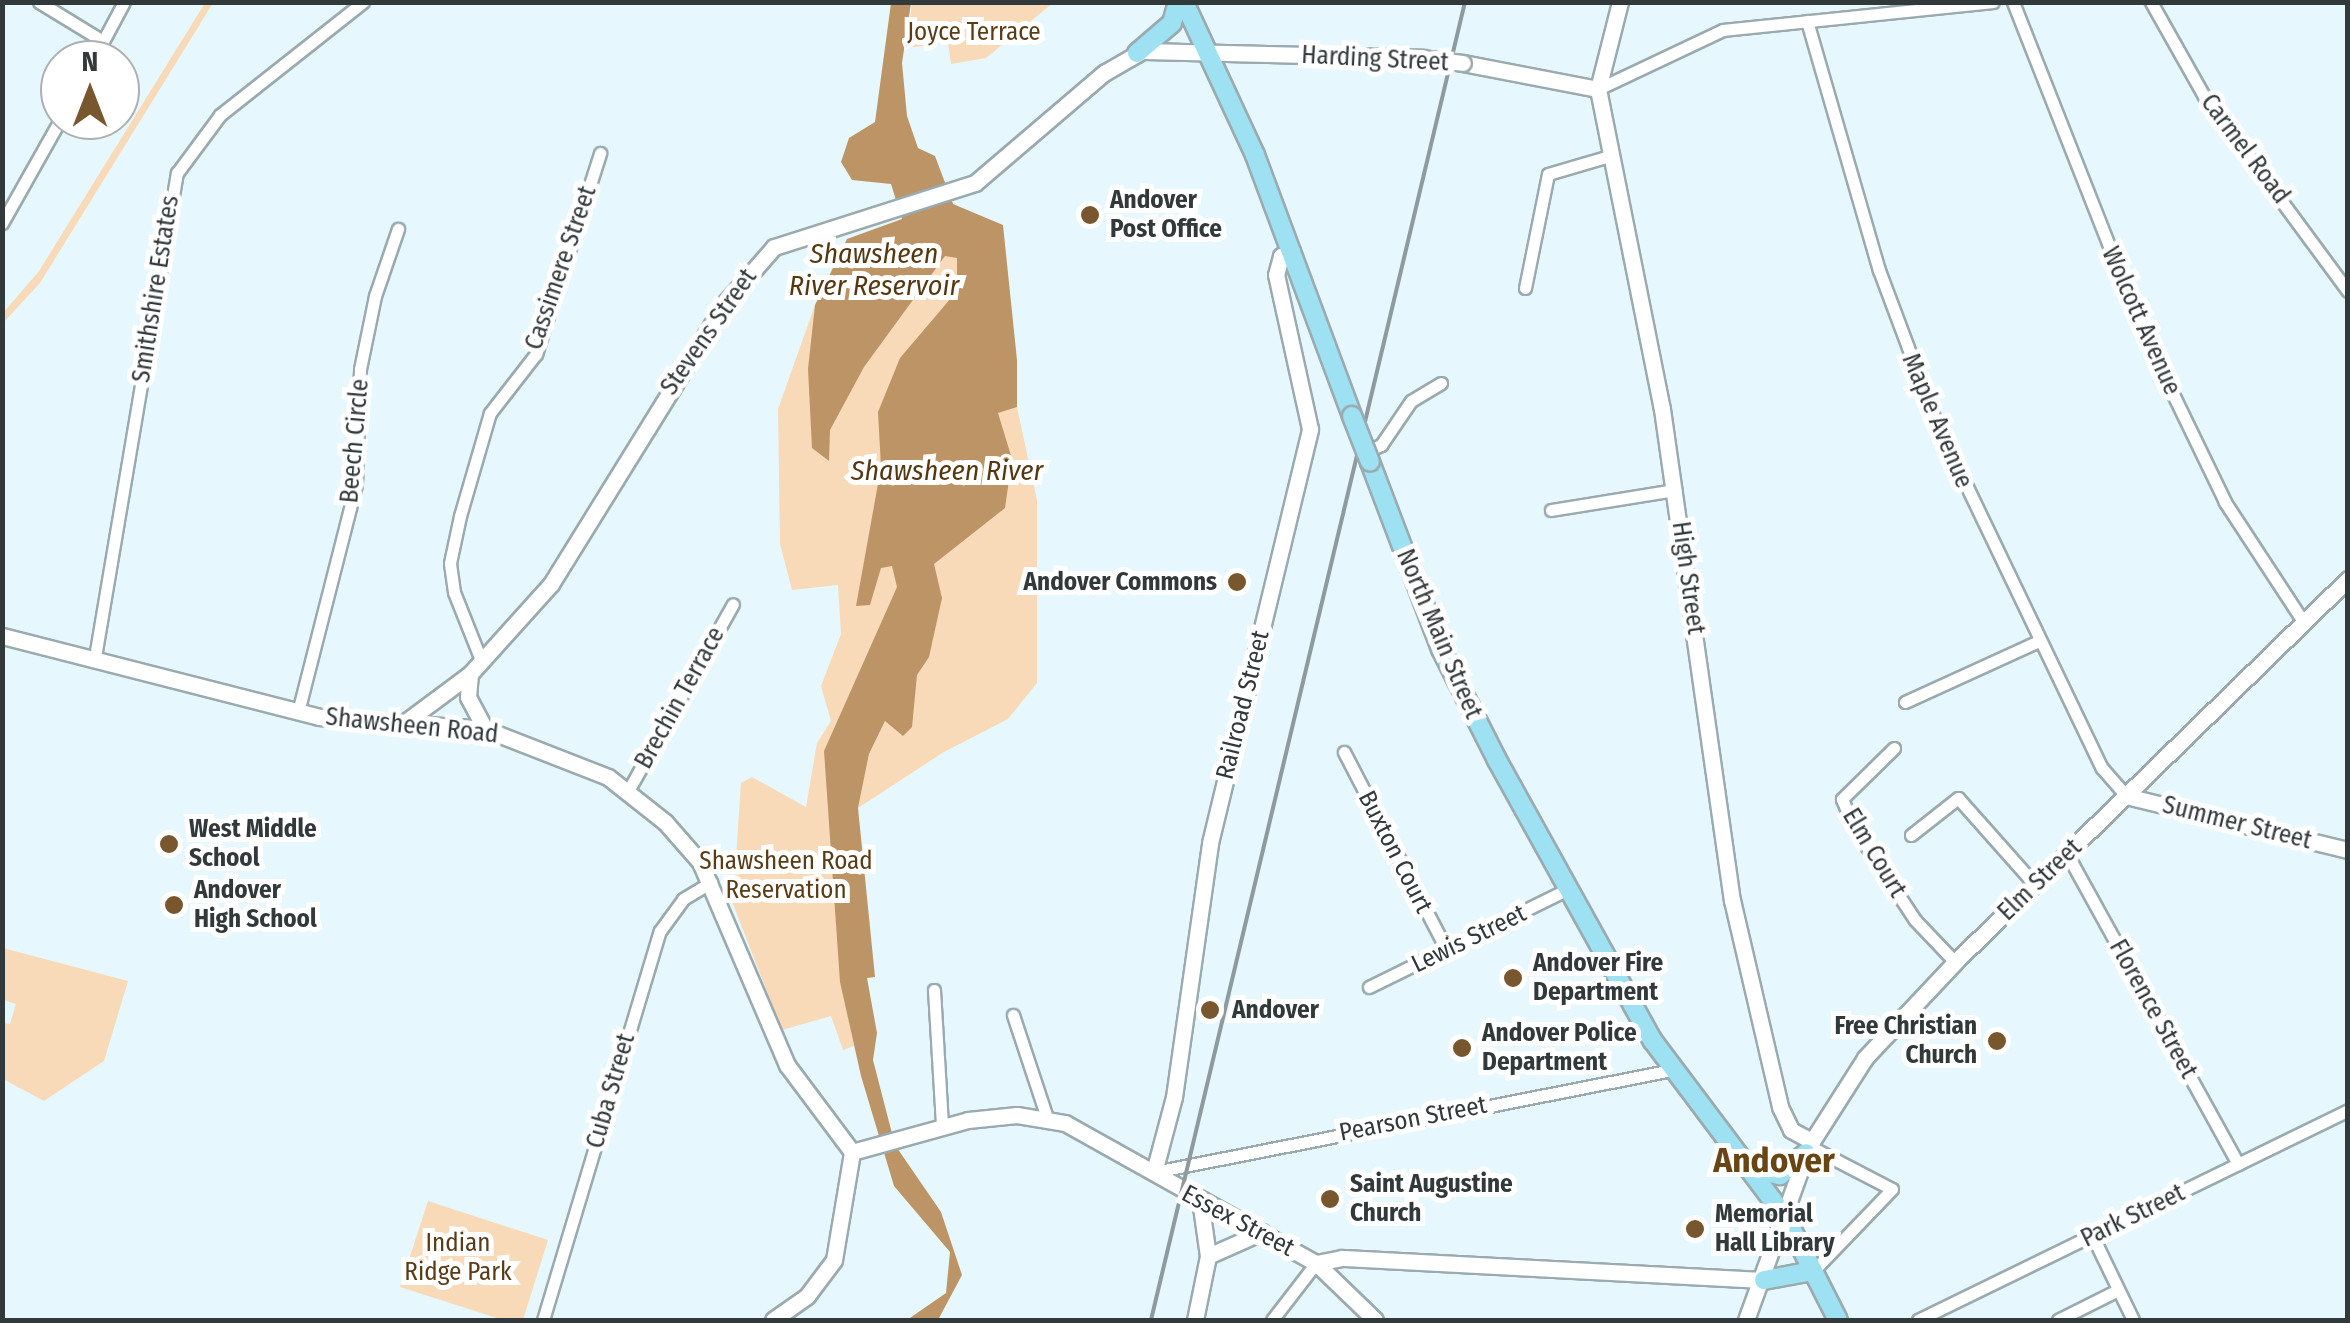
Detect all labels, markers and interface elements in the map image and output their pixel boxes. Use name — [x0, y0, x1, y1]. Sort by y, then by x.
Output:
park label: Joyce Terrace — [907, 17, 1041, 47]
north arrow — [40, 40, 140, 140]
street label: Harding Street — [1301, 40, 1449, 78]
text: N — [82, 45, 98, 78]
street label: Carmel Road — [2194, 88, 2296, 210]
street label: Cassimere Street — [519, 182, 603, 354]
place label: Andover Post Office — [1110, 186, 1222, 245]
street label: Smithshire Estates — [126, 193, 186, 385]
marker: Andover Post Office — [1079, 204, 1101, 226]
water label: Shawsheen River Reservoir — [789, 237, 959, 303]
street label: Wolcott Avenue — [2095, 242, 2187, 400]
street label: Stevens Street — [655, 263, 763, 401]
street label: Maple Avenue — [1895, 349, 1979, 493]
street label: Beech Circle — [335, 378, 375, 504]
water label: Shawsheen River — [851, 454, 1043, 488]
street label: High Street — [1665, 520, 1711, 636]
street label: North Main Street — [1390, 545, 1488, 723]
place label: Andover Commons — [1023, 567, 1217, 597]
marker: Andover Commons — [1226, 571, 1248, 593]
street label: Brechin Terrace — [629, 622, 731, 774]
street label: Railroad Street — [1210, 627, 1276, 783]
street label: Shawsheen Road — [324, 702, 500, 750]
street label: Buxton Court — [1351, 786, 1439, 918]
street label: Summer Street — [2159, 790, 2315, 856]
street label: Elm Court — [1836, 803, 1912, 903]
place label: West Middle School — [189, 815, 317, 874]
marker: West Middle School — [158, 833, 180, 855]
street label: Elm Street — [1992, 833, 2088, 927]
park label: Shawsheen Road Reservation — [699, 847, 873, 906]
place label: Andover High School — [194, 876, 317, 935]
marker: Andover High School — [163, 894, 185, 916]
street label: Lewis Street — [1407, 898, 1531, 980]
street label: Florence Street — [2103, 934, 2203, 1084]
place label: Andover Fire Department — [1533, 949, 1663, 1008]
marker: Andover Fire Department — [1502, 967, 1524, 989]
place label: Andover — [1232, 995, 1319, 1025]
marker: Andover — [1197, 997, 1223, 1023]
place label: Free Christian Church — [1835, 1012, 1977, 1071]
place label: Andover Police Department — [1482, 1019, 1637, 1078]
street label: Cuba Street — [580, 1030, 642, 1152]
marker: Free Christian Church — [1986, 1030, 2008, 1052]
marker: Andover Police Department — [1451, 1037, 1473, 1059]
street label: Pearson Street — [1337, 1090, 1489, 1148]
district label: Andover — [1713, 1139, 1835, 1181]
place label: Saint Augustine Church — [1350, 1170, 1513, 1229]
street label: Park Street — [2076, 1178, 2190, 1254]
street label: Essex Street — [1177, 1179, 1299, 1263]
marker: Saint Augustine Church — [1319, 1188, 1341, 1210]
place label: Memorial Hall Library — [1715, 1200, 1835, 1259]
marker: Memorial Hall Library — [1684, 1218, 1706, 1240]
park label: Indian Ridge Park — [404, 1229, 512, 1288]

